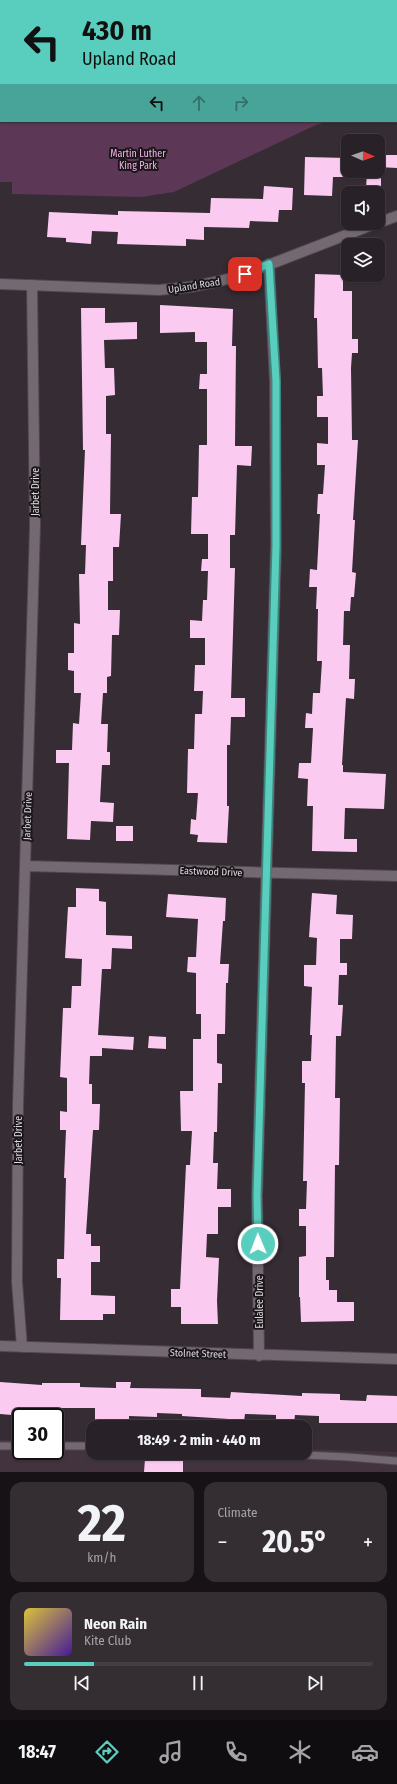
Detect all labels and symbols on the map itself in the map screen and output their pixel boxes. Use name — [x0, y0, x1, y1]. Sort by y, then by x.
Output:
north arrow — [341, 134, 385, 178]
park label: Martin Luther King Park — [110, 148, 166, 172]
pin — [228, 257, 262, 291]
street label: Upland Road — [167, 276, 221, 296]
street label: Jarbet Drive — [30, 468, 42, 516]
street label: Jarbet Drive — [21, 792, 35, 840]
street label: Eastwood Drive — [179, 865, 243, 879]
street label: Jarbet Drive — [13, 1116, 25, 1164]
position arrow — [237, 1223, 279, 1265]
street label: Eulalee Drive — [254, 1275, 266, 1329]
street label: Stolnet Street — [170, 1347, 227, 1361]
speed limit sign: 30 — [12, 1408, 64, 1460]

